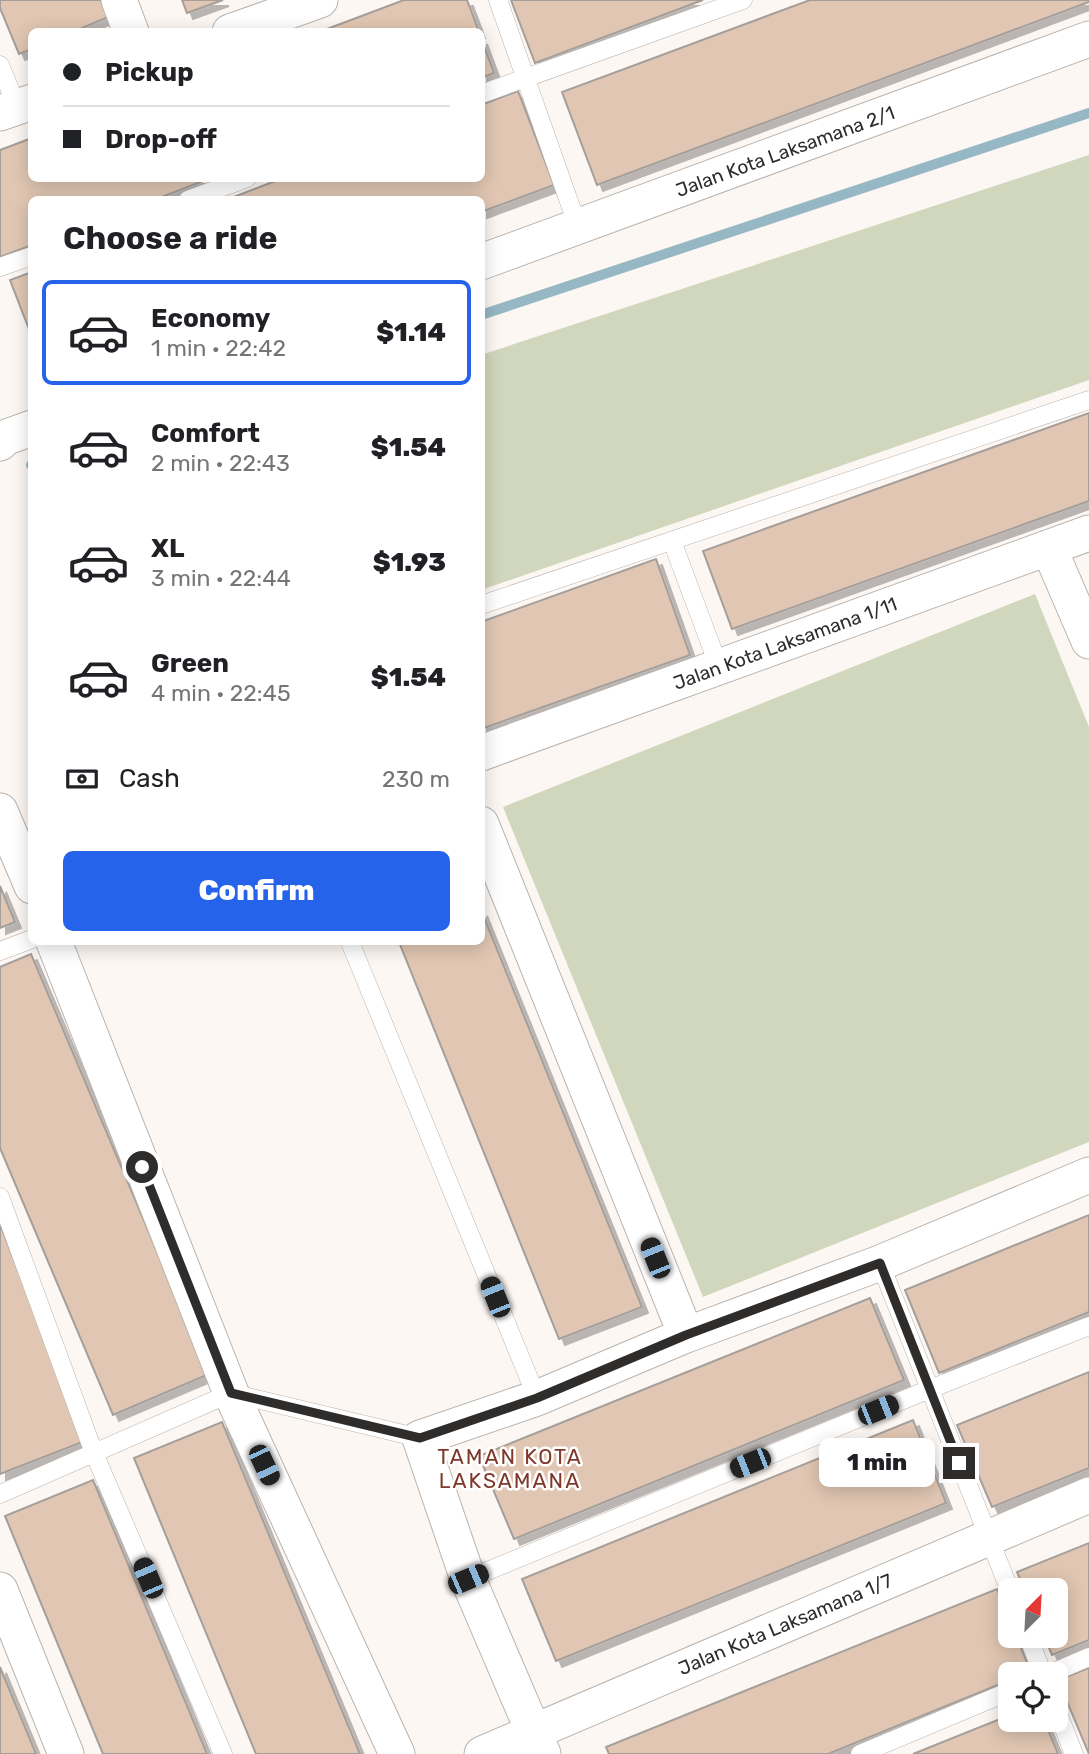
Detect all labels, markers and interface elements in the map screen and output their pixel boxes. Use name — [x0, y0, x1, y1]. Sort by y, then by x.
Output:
text: Pickup — [105, 57, 194, 88]
street label: Jalan Kota Laksamana 2/1 — [673, 101, 898, 202]
text: Drop-off — [105, 124, 217, 155]
text: Choose a ride — [63, 219, 277, 257]
icon: car — [67, 301, 130, 364]
text: Economy — [151, 303, 270, 334]
text: $1.14 — [376, 317, 446, 348]
text: 1 min · 22:42 — [151, 334, 286, 362]
icon: car — [67, 416, 130, 479]
text: Comfort — [151, 418, 260, 449]
text: $1.54 — [371, 432, 446, 463]
text: 2 min · 22:43 — [151, 449, 290, 477]
icon: car — [67, 531, 130, 594]
text: XL — [151, 533, 184, 564]
text: $1.93 — [373, 547, 446, 578]
text: 3 min · 22:44 — [151, 564, 291, 592]
street label: Jalan Kota Laksamana 1/11 — [670, 592, 900, 695]
icon: car — [67, 646, 130, 709]
text: Green — [151, 648, 229, 679]
text: $1.54 — [371, 662, 446, 693]
text: 4 min · 22:45 — [151, 679, 291, 707]
icon: cash — [63, 760, 101, 798]
text: Cash — [119, 763, 180, 794]
text: 230 m — [382, 765, 450, 793]
button: Confirm — [63, 851, 450, 931]
route start — [126, 1151, 158, 1183]
car — [638, 1235, 673, 1281]
car — [478, 1274, 513, 1320]
car — [855, 1392, 902, 1428]
callout: 1 min — [819, 1438, 934, 1488]
car — [246, 1442, 283, 1488]
district label: TAMAN KOTA LAKSAMANA — [437, 1444, 583, 1493]
car — [727, 1445, 774, 1481]
route end — [943, 1447, 975, 1479]
text: 1 min — [847, 1448, 907, 1476]
car — [131, 1555, 166, 1601]
car — [445, 1561, 492, 1597]
street label: Jalan Kota Laksamana 1/7 — [675, 1569, 896, 1680]
north arrow — [998, 1578, 1068, 1648]
map controls — [998, 1578, 1068, 1732]
button: locate — [998, 1662, 1068, 1732]

